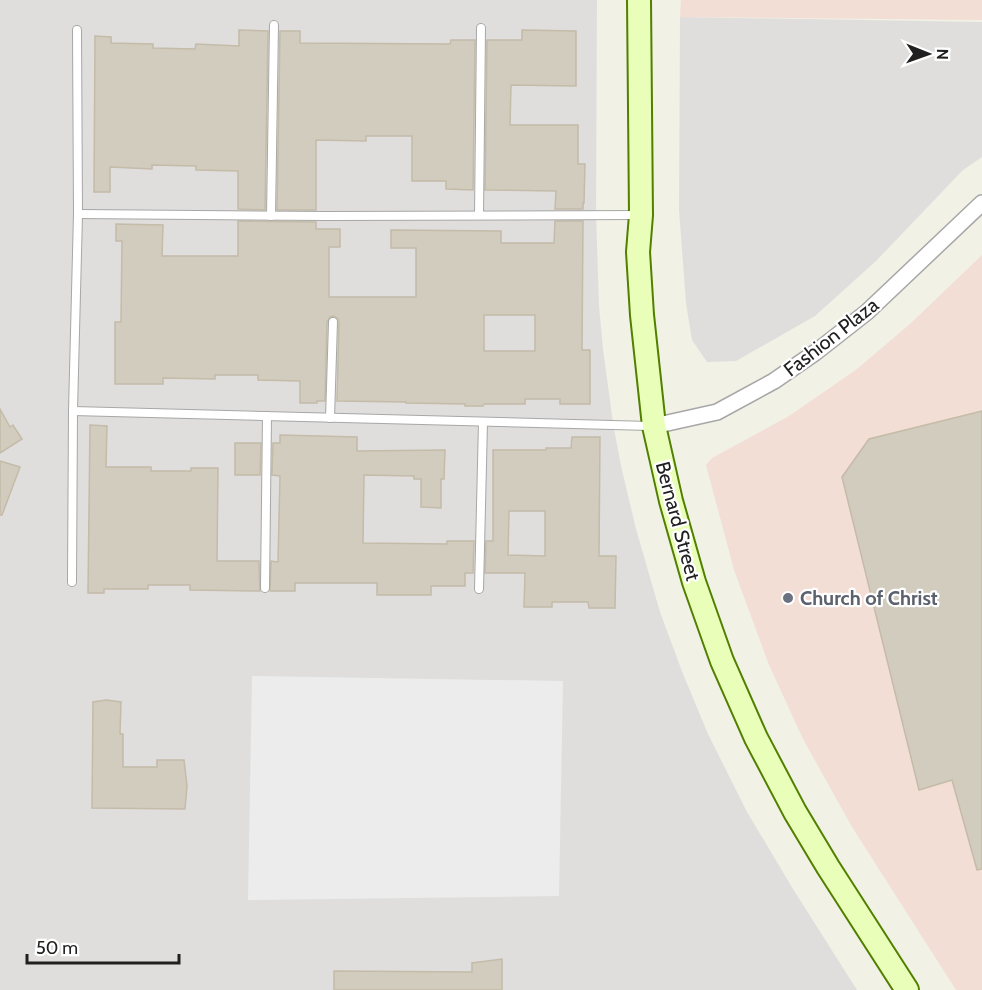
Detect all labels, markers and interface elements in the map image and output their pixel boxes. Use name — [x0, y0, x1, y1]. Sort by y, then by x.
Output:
north arrow — [898, 24, 958, 84]
text: N — [933, 48, 952, 60]
street label: Fashion Plaza — [779, 292, 883, 381]
street label: Bernard Street — [651, 459, 705, 583]
place label: Church of Christ — [800, 586, 938, 610]
marker: Church of Christ — [781, 591, 795, 605]
scale bar — [27, 927, 178, 965]
text: 50 m — [36, 937, 78, 959]

